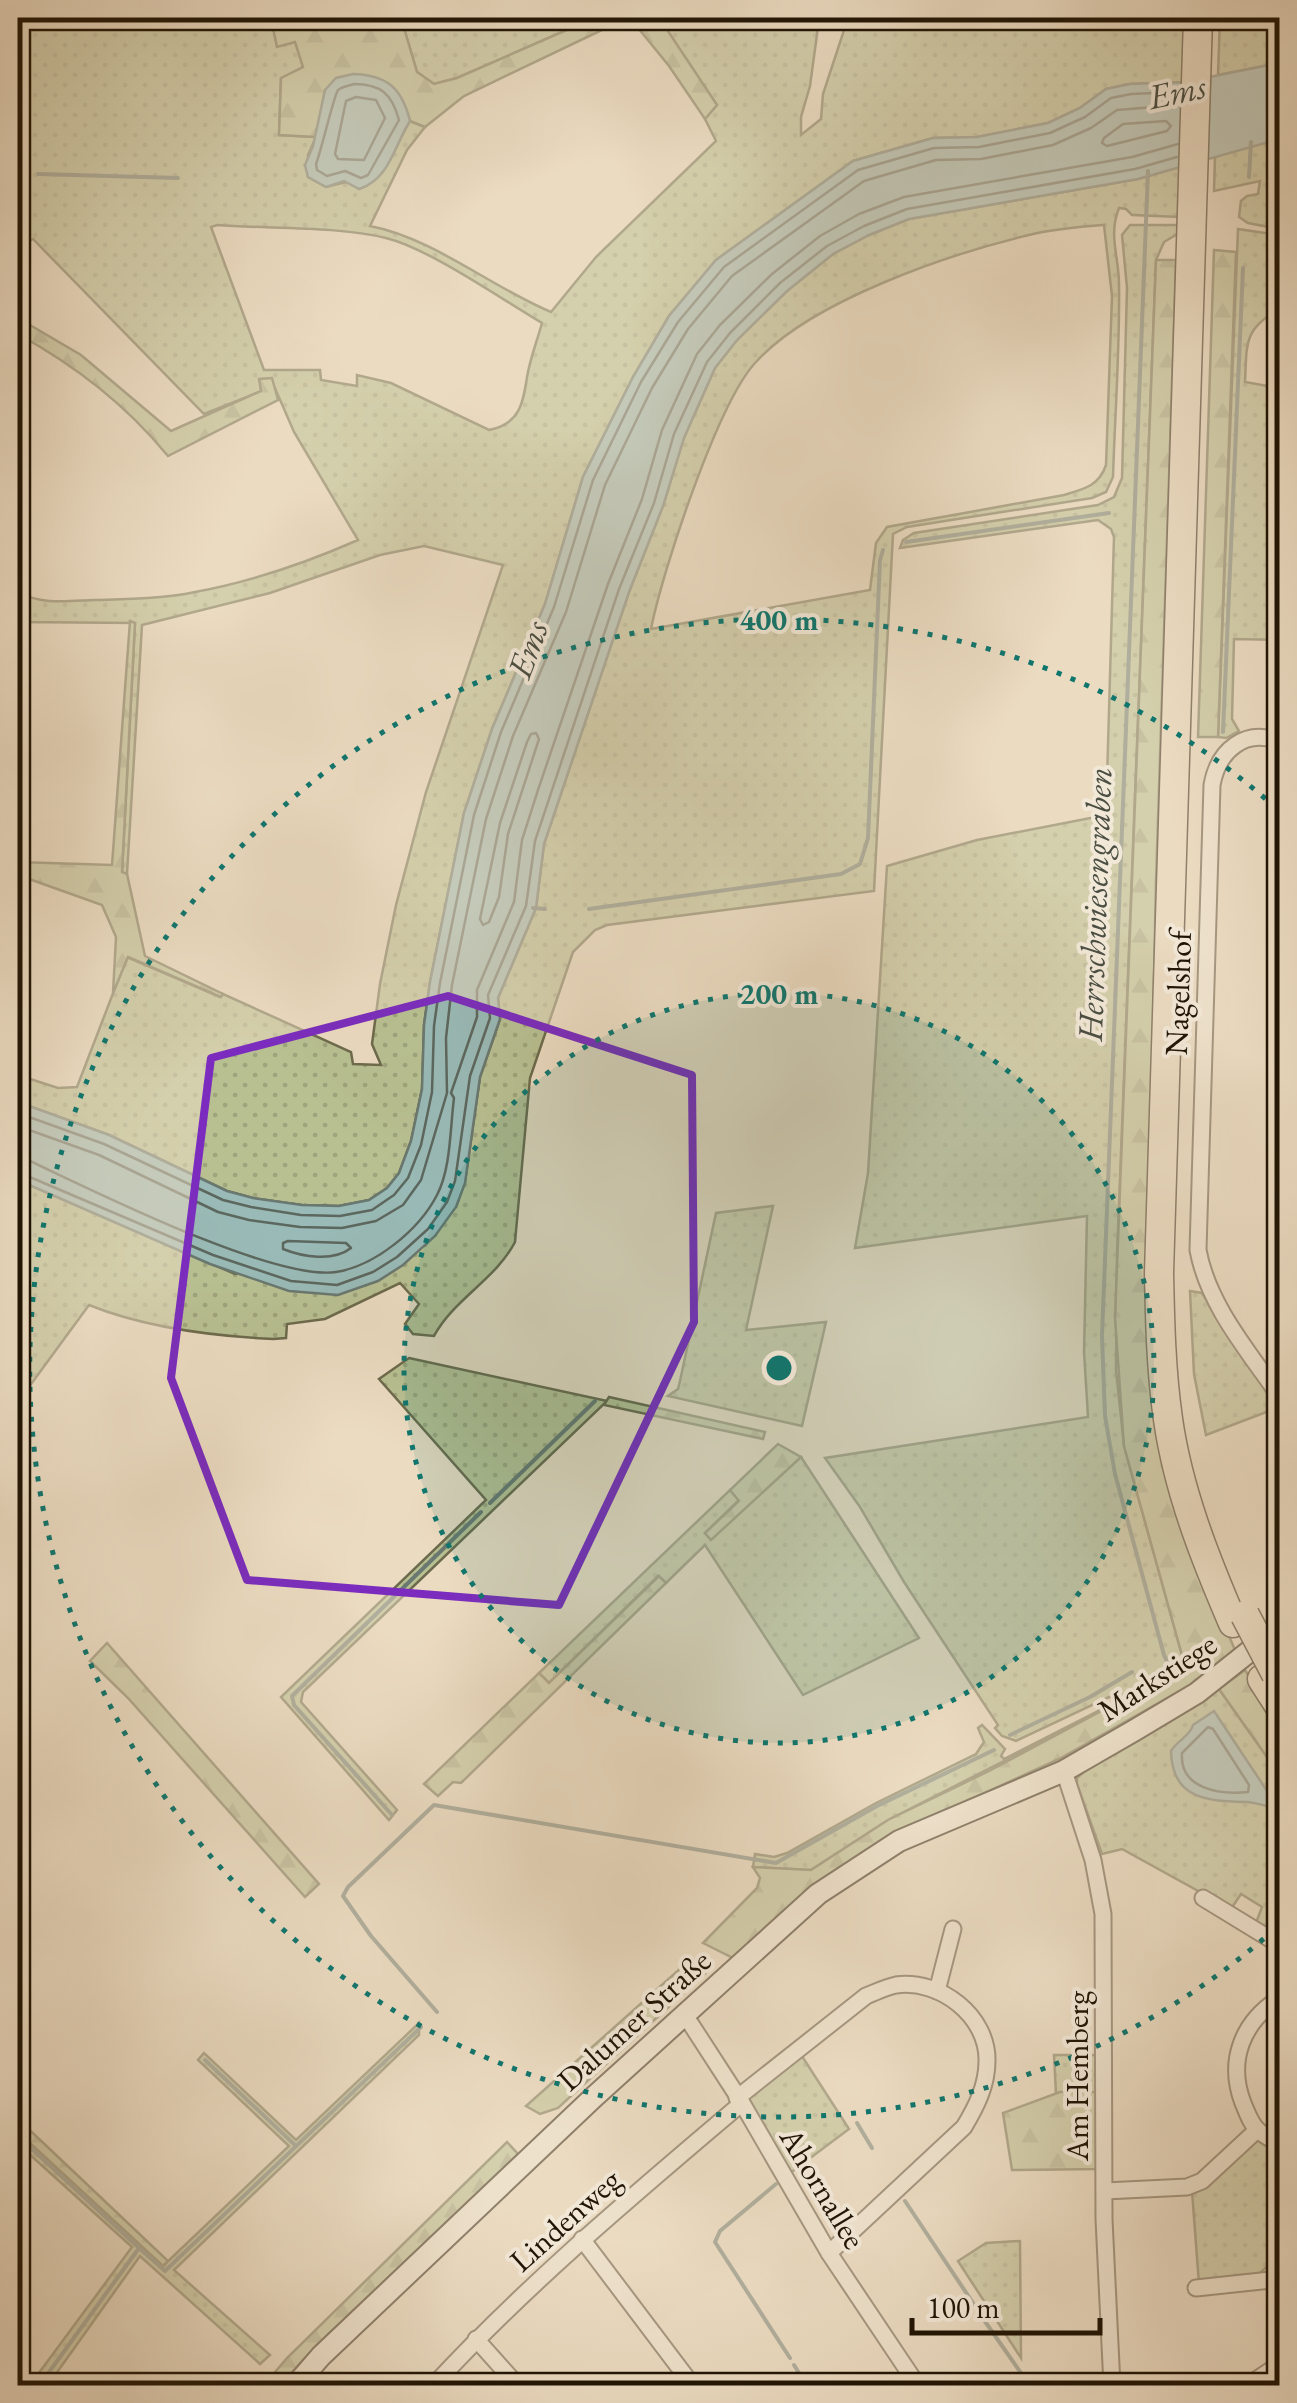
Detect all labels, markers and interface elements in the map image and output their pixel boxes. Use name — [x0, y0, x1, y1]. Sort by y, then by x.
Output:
water label: Ems — [1142, 63, 1210, 119]
text: 400 m — [740, 600, 818, 639]
water label: Ems — [495, 614, 558, 686]
water label: Herrschwiesengraben — [1067, 766, 1122, 1043]
street label: Nagelshof — [1155, 926, 1201, 1056]
text: 200 m — [740, 974, 818, 1013]
centre of rings — [761, 1350, 797, 1386]
street label: Markstiege — [1089, 1623, 1225, 1731]
street label: Dalumer Straße — [548, 1940, 720, 2100]
street label: Am Hemberg — [1056, 1990, 1098, 2162]
street label: Ahornallee — [770, 2119, 876, 2257]
street label: Lindenweg — [501, 2158, 630, 2281]
scale bar — [912, 2273, 1100, 2335]
text: 100 m — [927, 2288, 1000, 2327]

